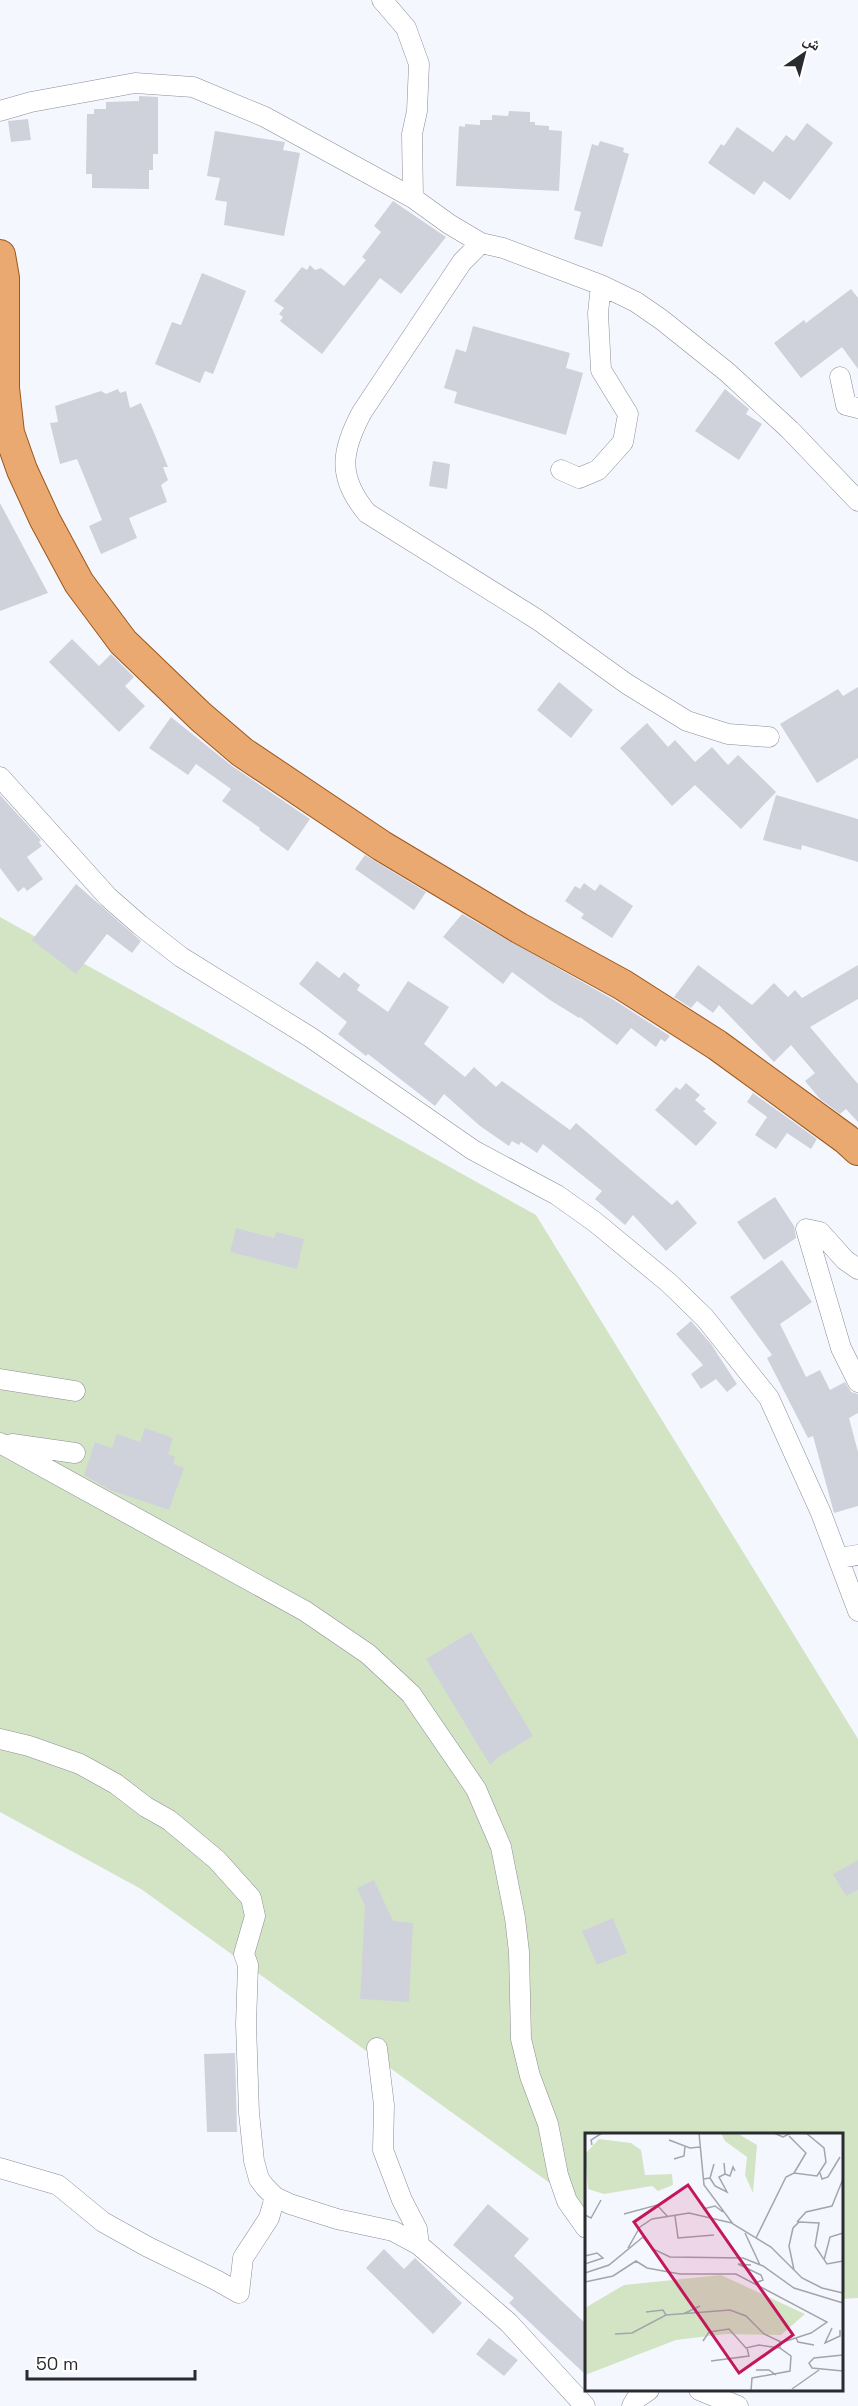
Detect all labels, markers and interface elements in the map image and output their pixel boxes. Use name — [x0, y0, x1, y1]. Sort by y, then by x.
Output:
north arrow — [774, 24, 834, 84]
text: ش — [799, 29, 825, 56]
inset map — [585, 2133, 843, 2391]
scale bar — [27, 2343, 195, 2381]
text: 50 m — [36, 2352, 78, 2375]

